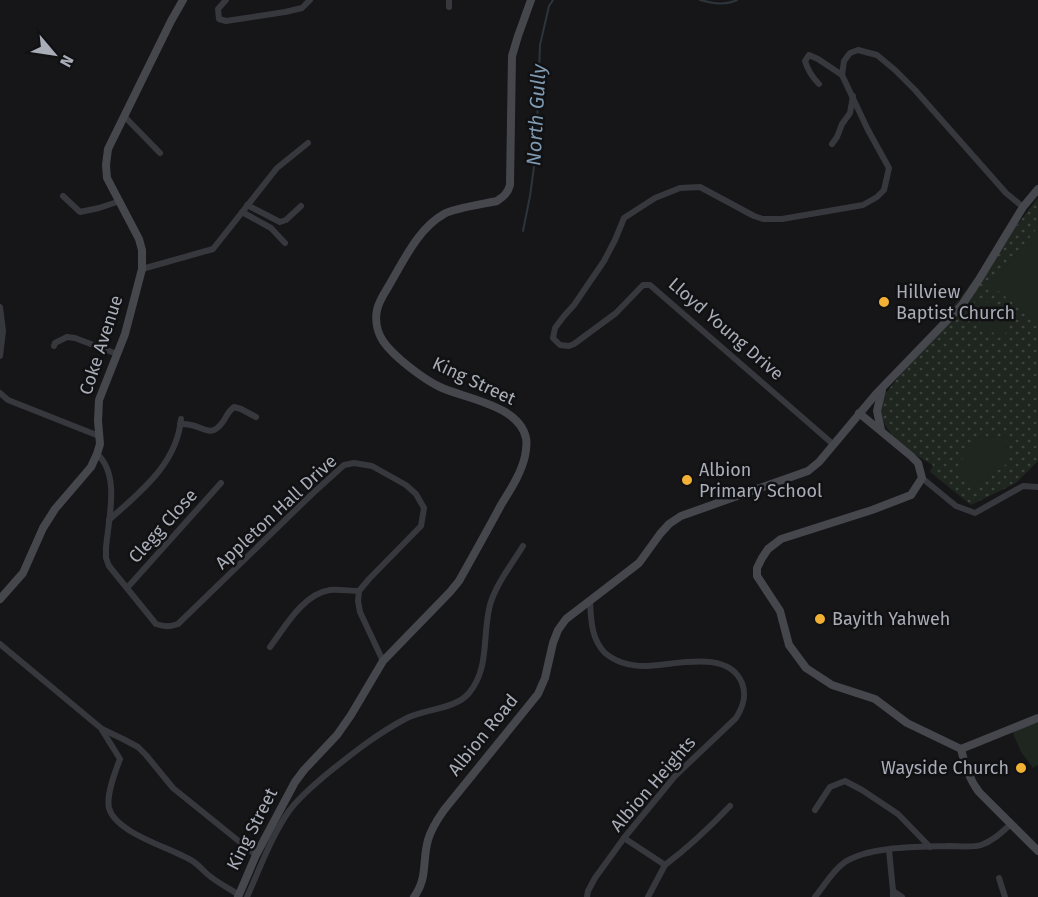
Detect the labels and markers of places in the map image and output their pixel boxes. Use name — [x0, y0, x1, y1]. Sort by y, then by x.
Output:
place label: Hillview Baptist Church — [896, 281, 1015, 324]
marker: Hillview Baptist Church — [877, 295, 891, 309]
place label: Albion Primary School — [699, 459, 822, 502]
marker: Albion Primary School — [680, 473, 694, 487]
place label: Bayith Yahweh — [832, 608, 950, 630]
marker: Bayith Yahweh — [813, 612, 827, 626]
place label: Wayside Church — [881, 757, 1009, 779]
marker: Wayside Church — [1014, 761, 1028, 775]

